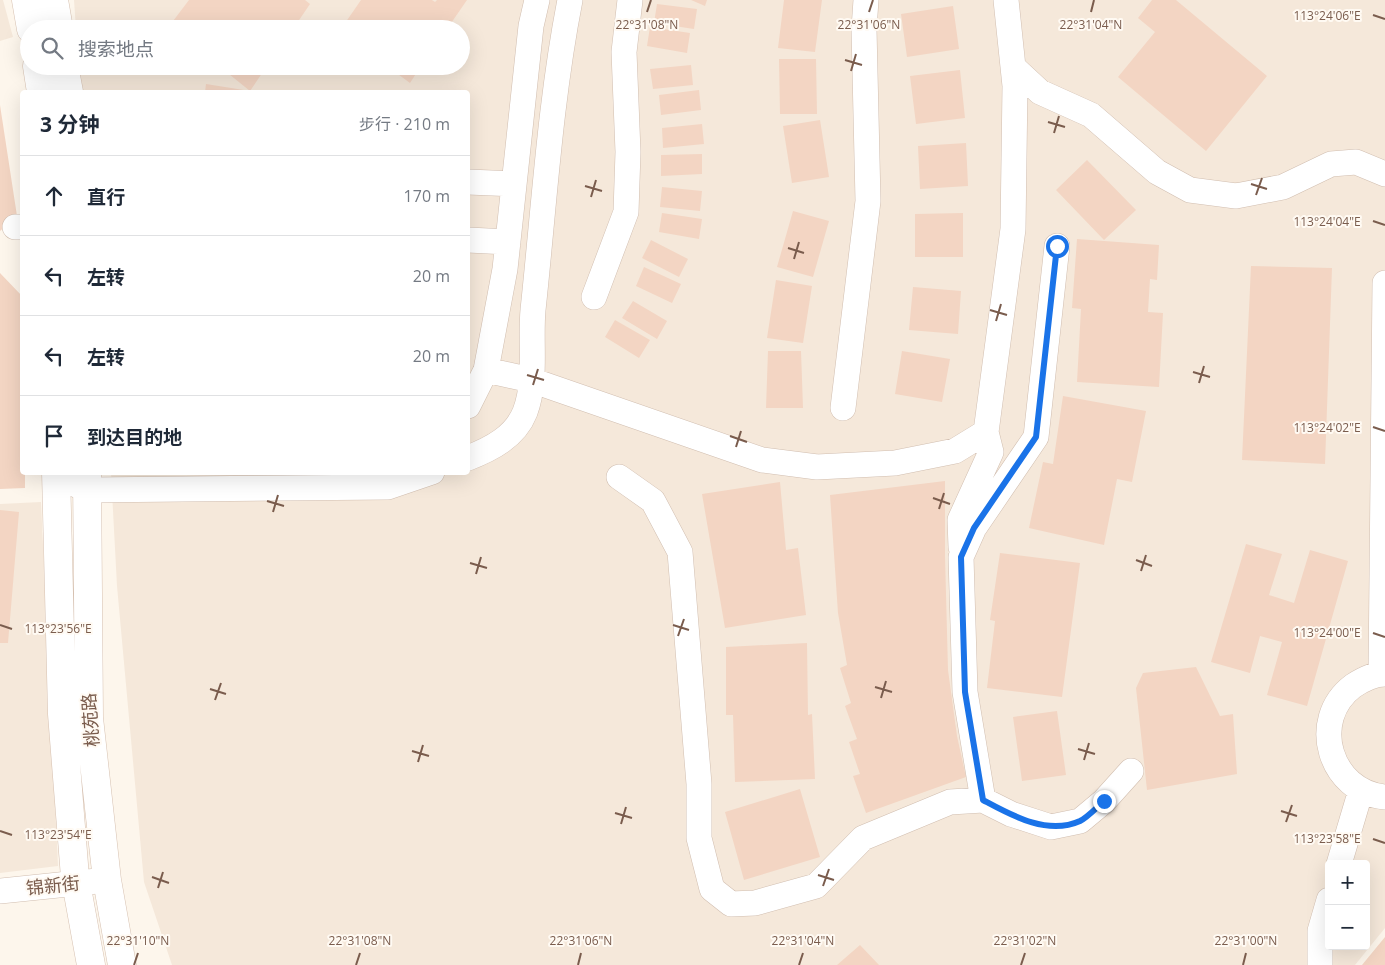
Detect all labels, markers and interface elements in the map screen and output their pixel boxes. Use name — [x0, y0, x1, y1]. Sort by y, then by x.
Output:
text: 113°24'06"E — [1293, 7, 1361, 24]
text: 22°31'08"N — [616, 16, 678, 33]
text: 22°31'06"N — [838, 16, 900, 33]
text: 22°31'04"N — [1060, 16, 1122, 33]
search box — [20, 20, 470, 75]
icon: search — [38, 34, 66, 62]
text: 搜索地点 — [78, 36, 154, 62]
text: 3 分钟 — [40, 110, 99, 138]
text: 步行 · 210 m — [359, 113, 450, 135]
icon: ahead — [40, 182, 68, 210]
text: 直行 — [87, 184, 125, 210]
text: 170 m — [404, 185, 450, 207]
text: 113°24'04"E — [1293, 213, 1361, 230]
route start — [1046, 235, 1069, 258]
icon: left — [40, 262, 68, 290]
text: 左转 — [87, 264, 125, 290]
text: 20 m — [413, 265, 450, 287]
icon: left — [40, 342, 68, 370]
text: 左转 — [87, 344, 125, 370]
text: 20 m — [413, 345, 450, 367]
text: 113°24'02"E — [1293, 419, 1361, 436]
icon: arrive — [40, 422, 68, 450]
text: 到达目的地 — [87, 424, 182, 450]
text: 113°23'56"E — [24, 620, 92, 637]
text: 113°24'00"E — [1293, 624, 1361, 641]
street label: 桃苑路 — [76, 692, 104, 748]
route end — [1093, 790, 1116, 813]
text: 113°23'54"E — [24, 826, 92, 843]
text: 113°23'58"E — [1293, 830, 1361, 847]
map controls — [1325, 860, 1370, 950]
button: + — [1325, 860, 1370, 905]
street label: 锦新街 — [25, 870, 81, 900]
button: − — [1325, 905, 1370, 950]
text: 22°31'10"N — [107, 932, 169, 949]
text: 22°31'08"N — [329, 932, 391, 949]
text: 22°31'06"N — [550, 932, 612, 949]
text: 22°31'04"N — [772, 932, 834, 949]
text: 22°31'02"N — [994, 932, 1056, 949]
text: 22°31'00"N — [1215, 932, 1277, 949]

